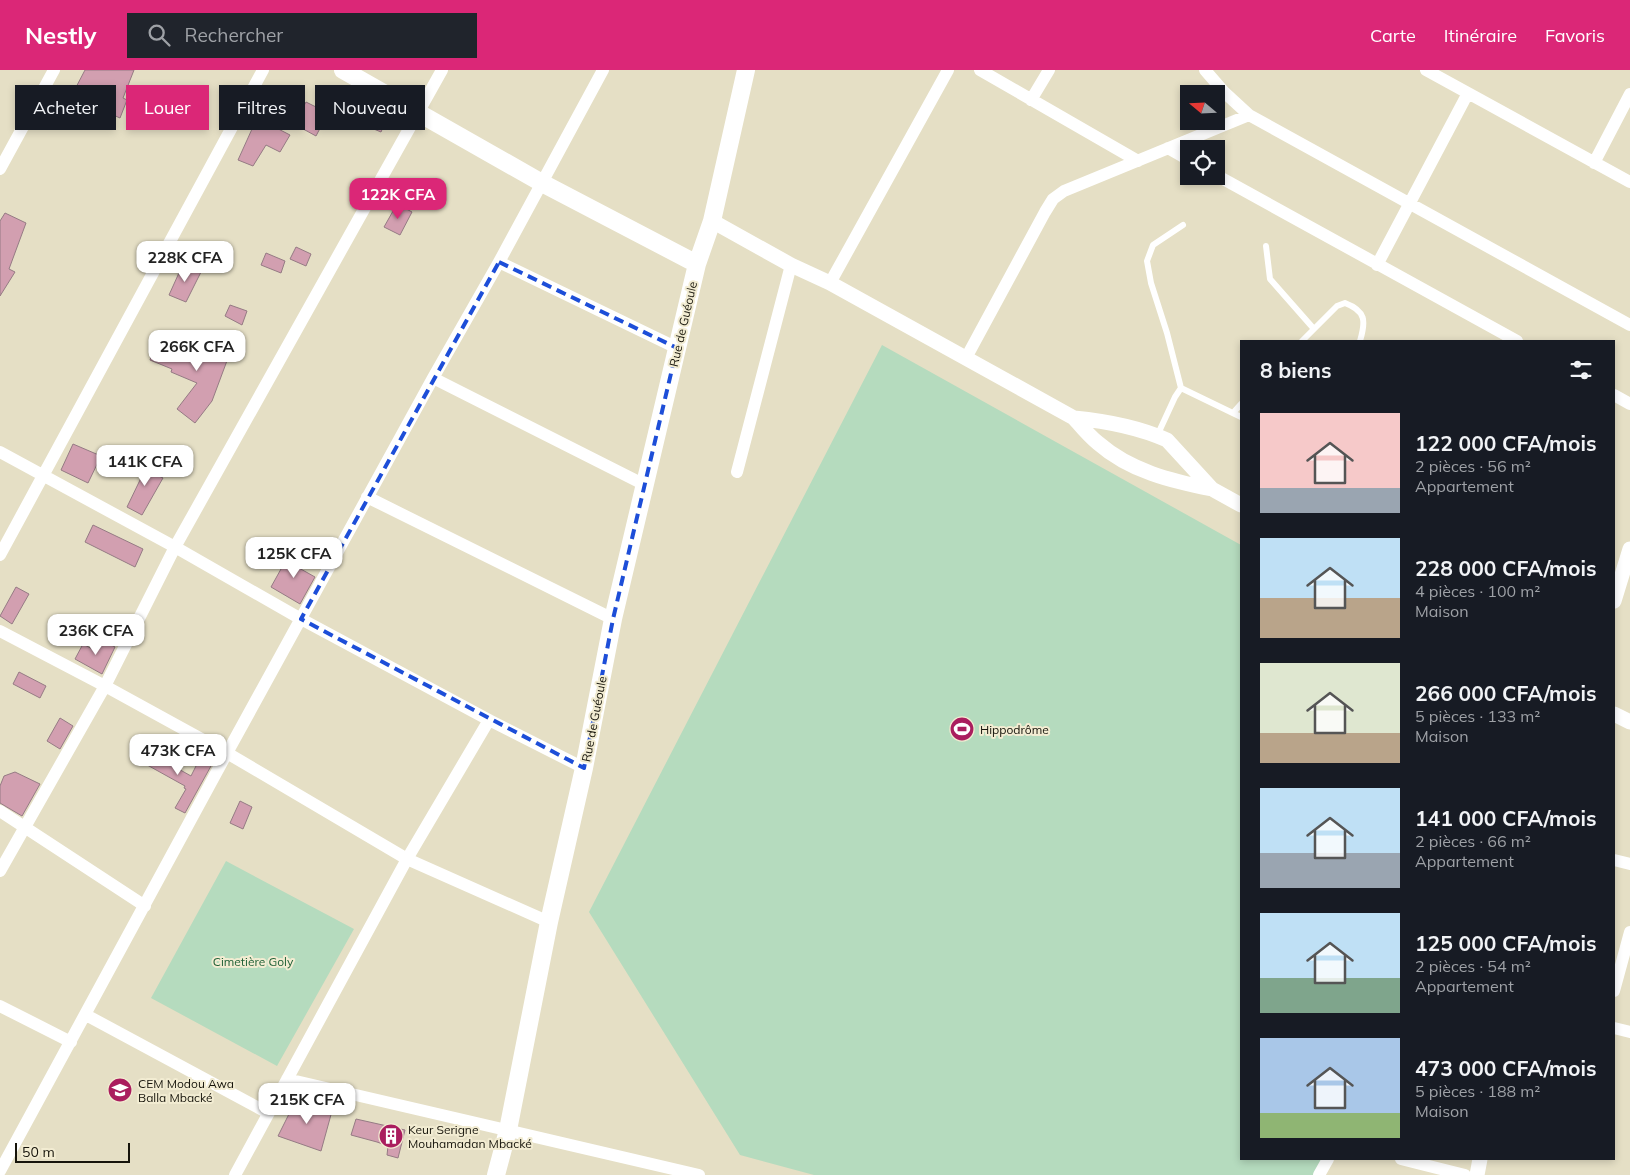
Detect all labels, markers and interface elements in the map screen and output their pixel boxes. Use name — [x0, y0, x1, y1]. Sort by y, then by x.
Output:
search box — [127, 13, 477, 58]
text: Nestly — [25, 20, 97, 50]
icon: search — [145, 21, 173, 49]
text: Rechercher — [185, 23, 283, 47]
text: Carte — [1370, 24, 1416, 47]
text: Itinéraire — [1444, 24, 1517, 47]
text: Favoris — [1545, 24, 1605, 47]
chip: Acheter — [15, 85, 116, 130]
chip: Louer — [126, 85, 209, 130]
chip: Filtres — [219, 85, 305, 130]
chip: Nouveau — [315, 85, 425, 130]
north arrow — [1180, 85, 1225, 130]
map controls — [1180, 85, 1225, 185]
button: locate — [1180, 140, 1225, 185]
pin: 122K CFA — [346, 178, 450, 220]
text: 122K CFA — [360, 184, 436, 204]
pin: 228K CFA — [133, 240, 237, 283]
text: 228K CFA — [147, 247, 223, 267]
street label: Rue de Guéoule — [666, 280, 700, 368]
pin: 266K CFA — [145, 330, 249, 372]
text: 266K CFA — [159, 336, 235, 356]
icon: filters — [1567, 356, 1595, 384]
text: 8 biens — [1260, 357, 1332, 383]
text: 122 000 CFA/mois — [1415, 430, 1596, 456]
icon: home — [1300, 433, 1360, 493]
pin: 141K CFA — [93, 444, 197, 487]
text: 141K CFA — [107, 451, 183, 471]
text: 2 pièces · 56 m² — [1415, 456, 1531, 476]
text: Appartement — [1415, 476, 1514, 496]
pin: 125K CFA — [242, 536, 346, 579]
text: 125K CFA — [256, 543, 332, 563]
text: 228 000 CFA/mois — [1415, 555, 1596, 581]
icon: home — [1300, 558, 1360, 618]
text: 4 pièces · 100 m² — [1415, 581, 1540, 601]
text: Maison — [1415, 601, 1469, 621]
pin: 236K CFA — [44, 614, 148, 656]
text: 236K CFA — [58, 620, 134, 640]
street label: Rue de Guéoule — [578, 675, 610, 763]
text: 266 000 CFA/mois — [1415, 680, 1596, 706]
icon: home — [1300, 683, 1360, 743]
text: 5 pièces · 133 m² — [1415, 706, 1540, 726]
sports icon: Hippodrôme — [949, 716, 975, 742]
place label: Hippodrôme — [980, 722, 1049, 737]
text: Maison — [1415, 726, 1469, 746]
pin: 473K CFA — [126, 734, 230, 776]
text: 473K CFA — [140, 740, 216, 760]
text: 141 000 CFA/mois — [1415, 805, 1596, 831]
icon: home — [1300, 808, 1360, 868]
text: 2 pièces · 66 m² — [1415, 831, 1531, 851]
text: Appartement — [1415, 851, 1514, 871]
text: 125 000 CFA/mois — [1415, 930, 1596, 956]
icon: home — [1300, 933, 1360, 993]
park label: Cimetière Goly — [213, 954, 294, 969]
text: 2 pièces · 54 m² — [1415, 956, 1531, 976]
text: Appartement — [1415, 976, 1514, 996]
text: 473 000 CFA/mois — [1415, 1055, 1596, 1081]
icon: home — [1300, 1058, 1360, 1118]
place label: CEM Modou Awa Balla Mbacké — [138, 1076, 234, 1105]
school or university icon: CEM Modou Awa Balla Mbacké — [107, 1077, 133, 1103]
text: 5 pièces · 188 m² — [1415, 1081, 1540, 1101]
pin: 215K CFA — [255, 1082, 359, 1125]
text: 215K CFA — [269, 1089, 345, 1109]
text: Maison — [1415, 1101, 1469, 1121]
place label: Keur Serigne Mouhamadan Mbacké — [408, 1122, 532, 1151]
building icon: Keur Serigne Mouhamadan Mbacké — [378, 1123, 404, 1149]
scale bar — [15, 1140, 130, 1163]
text: 50 m — [22, 1143, 55, 1161]

